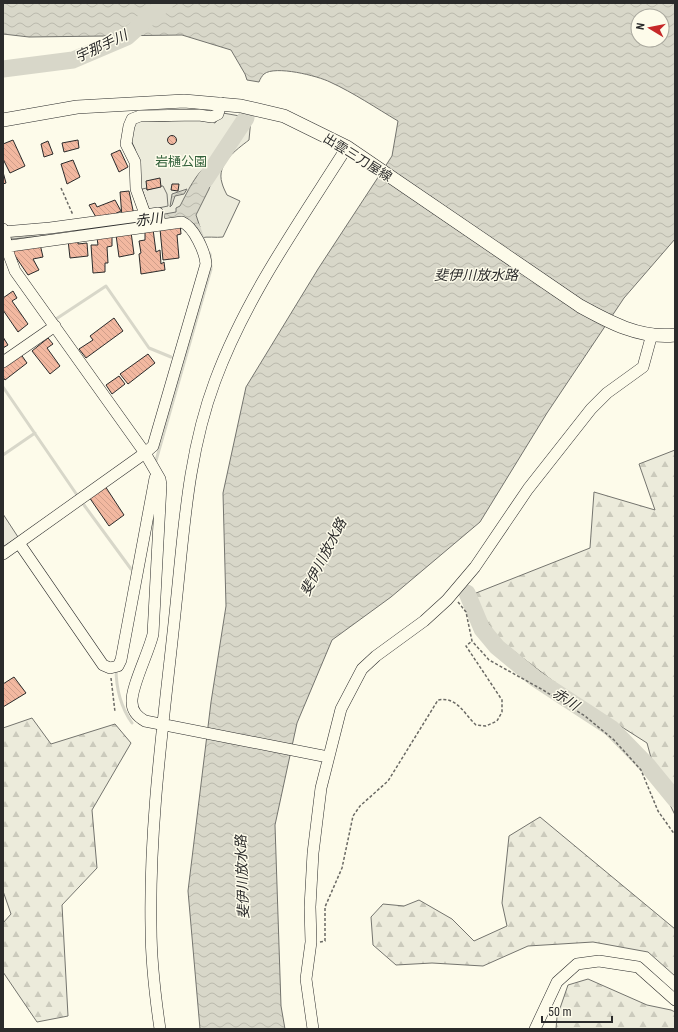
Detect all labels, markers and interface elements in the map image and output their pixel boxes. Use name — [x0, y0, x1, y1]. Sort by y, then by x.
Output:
north arrow — [630, 8, 670, 48]
text: N — [634, 22, 648, 31]
water label: 宇那手川 — [72, 26, 132, 65]
street label: 出雲三刀屋線 — [321, 130, 395, 184]
park label: 岩樋公園 — [155, 154, 207, 169]
water label: 赤川 — [134, 209, 166, 229]
water label: 斐伊川放水路 — [434, 267, 519, 283]
water label: 斐伊川放水路 — [297, 515, 350, 598]
water label: 赤川 — [550, 685, 584, 714]
water label: 斐伊川放水路 — [233, 834, 251, 919]
scale bar — [542, 998, 612, 1024]
text: 50 m — [548, 1005, 572, 1019]

